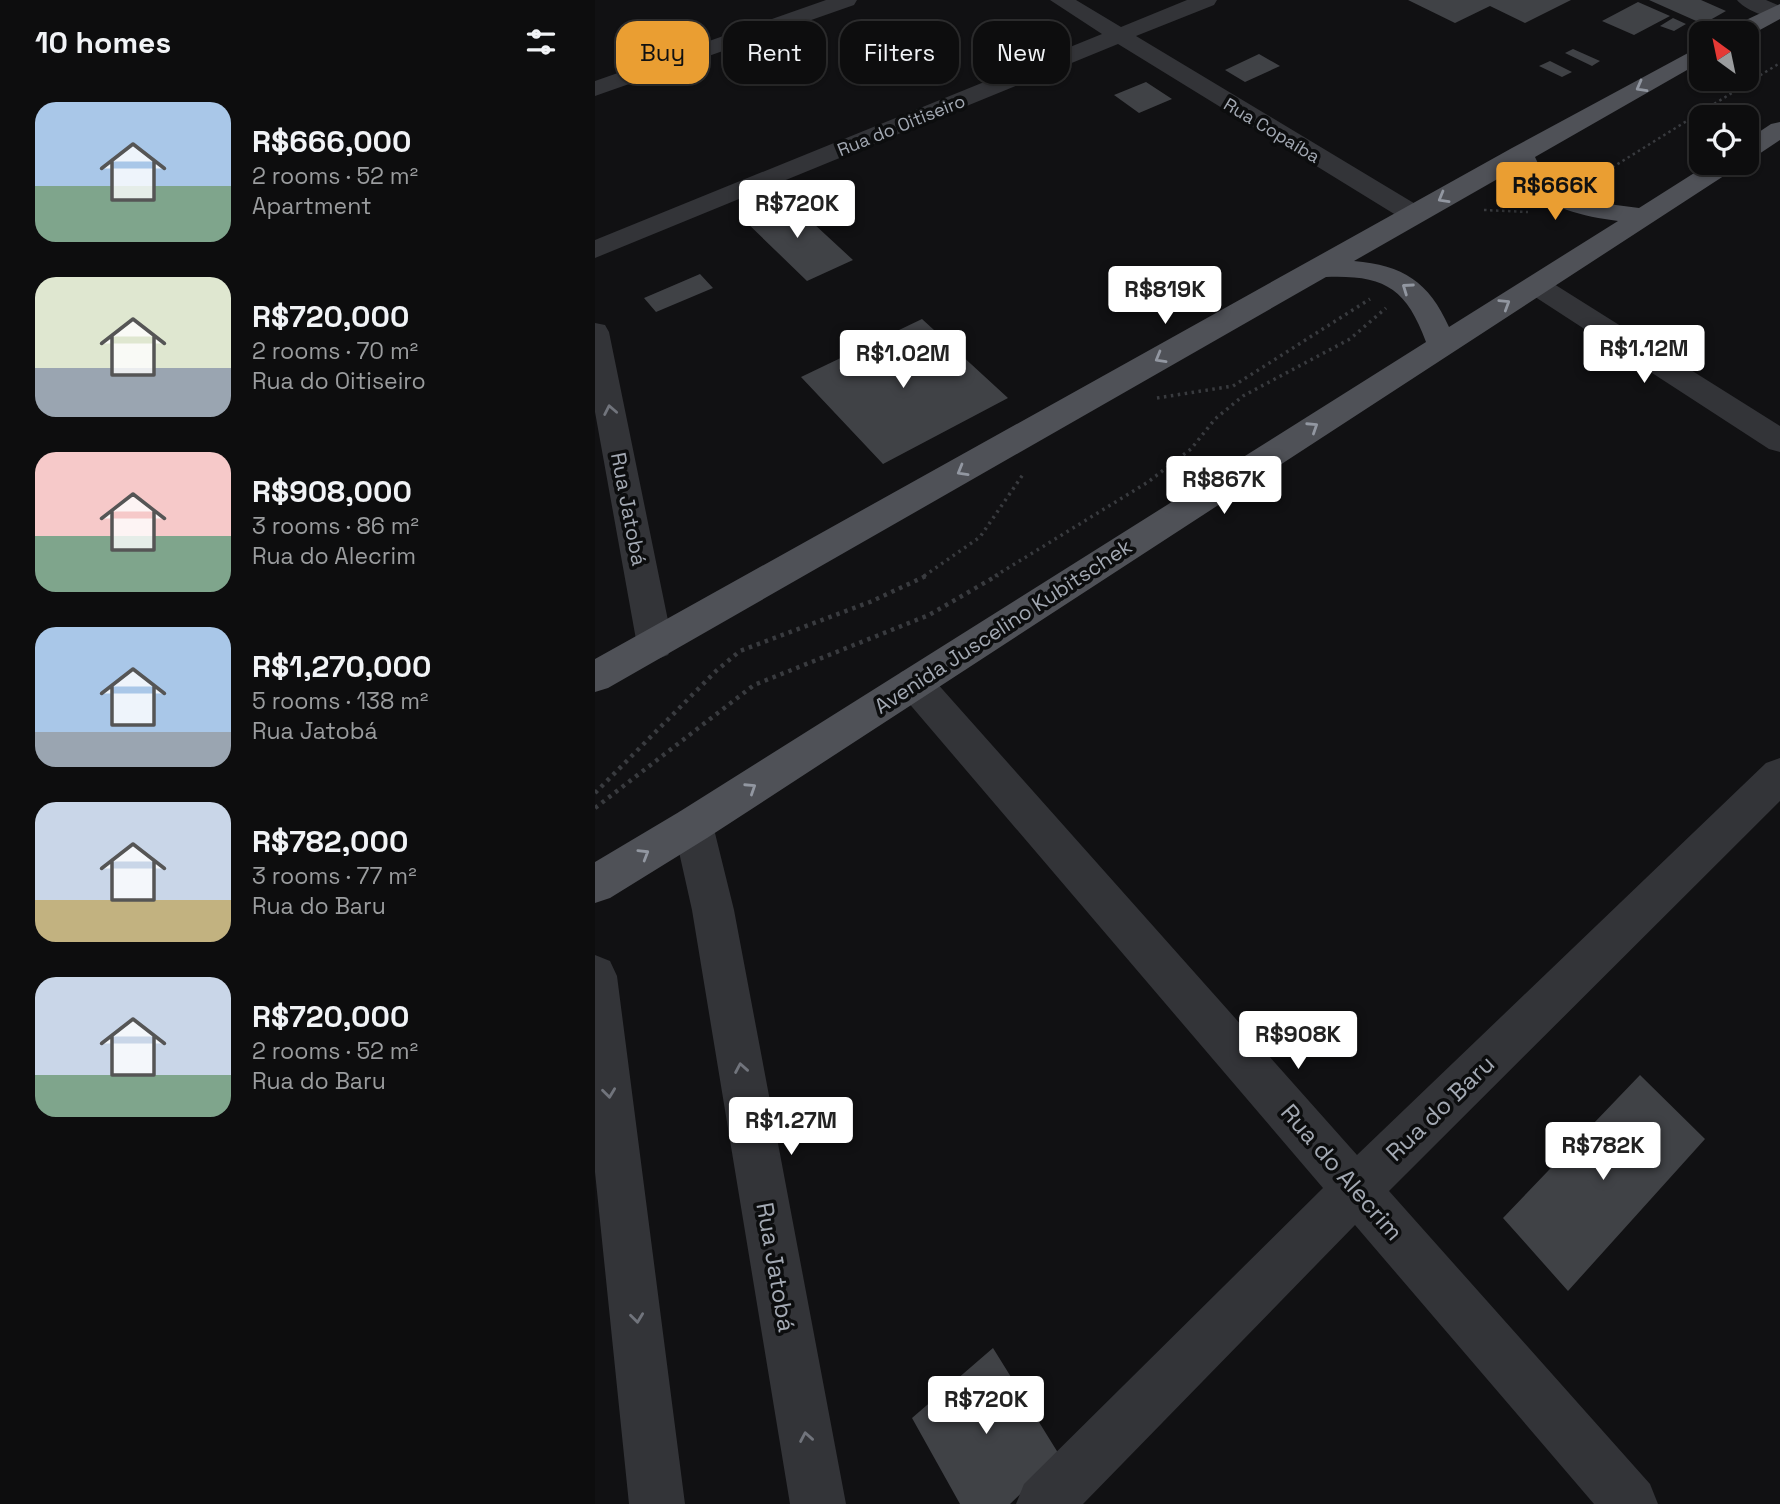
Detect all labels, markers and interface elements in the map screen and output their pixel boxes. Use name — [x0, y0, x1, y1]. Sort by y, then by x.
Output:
chip: Buy — [616, 21, 709, 84]
chip: Rent — [723, 21, 826, 84]
chip: Filters — [840, 21, 959, 84]
chip: New — [973, 21, 1070, 84]
north arrow — [1689, 21, 1759, 91]
map controls — [1689, 21, 1759, 175]
text: 10 homes — [35, 23, 171, 62]
icon: filters — [522, 23, 560, 61]
one-way arrow — [1636, 79, 1649, 92]
street label: Rua do Oitiseiro — [834, 89, 968, 161]
street label: Rua Copaíba — [1220, 92, 1324, 168]
button: locate — [1689, 105, 1759, 175]
text: R$666,000 — [252, 122, 411, 161]
icon: home — [91, 130, 175, 214]
text: 2 rooms · 52 m² — [252, 161, 418, 191]
pin: R$666K — [1498, 162, 1612, 222]
text: R$666K — [1512, 170, 1598, 200]
pin: R$720K — [740, 180, 854, 240]
text: R$720K — [755, 188, 839, 218]
one-way arrow — [1437, 190, 1450, 203]
text: Apartment — [252, 191, 372, 221]
pin: R$819K — [1108, 266, 1222, 326]
text: R$819K — [1124, 274, 1206, 304]
one-way arrow — [1402, 284, 1415, 296]
text: R$720,000 — [252, 297, 409, 336]
one-way arrow — [1497, 300, 1510, 313]
icon: home — [91, 305, 175, 389]
pin: R$1.12M — [1579, 326, 1709, 385]
pin: R$1.02M — [838, 330, 968, 390]
text: R$1.12M — [1600, 333, 1688, 363]
text: 2 rooms · 70 m² — [252, 336, 418, 366]
text: R$1.02M — [856, 338, 950, 368]
one-way arrow — [1154, 350, 1167, 363]
text: Rua do Oitiseiro — [252, 366, 426, 396]
one-way arrow — [603, 404, 618, 416]
one-way arrow — [1306, 422, 1319, 435]
street label: Rua Jatobá — [605, 450, 653, 568]
pin: R$867K — [1167, 456, 1281, 516]
one-way arrow — [956, 463, 969, 476]
text: R$867K — [1182, 464, 1266, 494]
text: R$908,000 — [252, 472, 412, 511]
icon: home — [91, 480, 175, 564]
text: 3 rooms · 86 m² — [252, 511, 419, 541]
street label: Avenida Juscelino Kubitschek — [869, 533, 1137, 719]
text: Rua do Alecrim — [252, 541, 416, 571]
text: R$1,270,000 — [252, 647, 431, 686]
icon: home — [91, 655, 175, 739]
text: 5 rooms · 138 m² — [252, 686, 428, 716]
text: Rua Jatobá — [252, 716, 378, 746]
one-way arrow — [743, 784, 756, 796]
text: R$782,000 — [252, 822, 408, 861]
icon: home — [91, 830, 175, 914]
one-way arrow — [637, 850, 650, 863]
text: 3 rooms · 77 m² — [252, 861, 417, 891]
text: Rua do Baru — [252, 891, 386, 921]
text: R$720,000 — [252, 997, 409, 1036]
icon: home — [91, 1005, 175, 1089]
pin: R$908K — [1241, 1012, 1355, 1071]
text: R$908K — [1255, 1019, 1341, 1049]
text: 2 rooms · 52 m² — [252, 1036, 418, 1066]
street label: Rua do Baru — [1379, 1048, 1501, 1168]
one-way arrow — [734, 1062, 749, 1074]
text: Rua do Baru — [252, 1066, 386, 1096]
one-way arrow — [602, 1087, 617, 1098]
street label: Rua do Alecrim — [1274, 1097, 1410, 1247]
pin: R$1.27M — [726, 1098, 856, 1157]
text: R$1.27M — [745, 1105, 837, 1135]
pin: R$782K — [1546, 1122, 1660, 1182]
text: R$782K — [1561, 1130, 1645, 1160]
street label: Rua Jatobá — [749, 1200, 803, 1334]
one-way arrow — [629, 1313, 644, 1324]
pin: R$720K — [929, 1376, 1043, 1436]
text: R$720K — [944, 1384, 1028, 1414]
one-way arrow — [799, 1431, 814, 1443]

